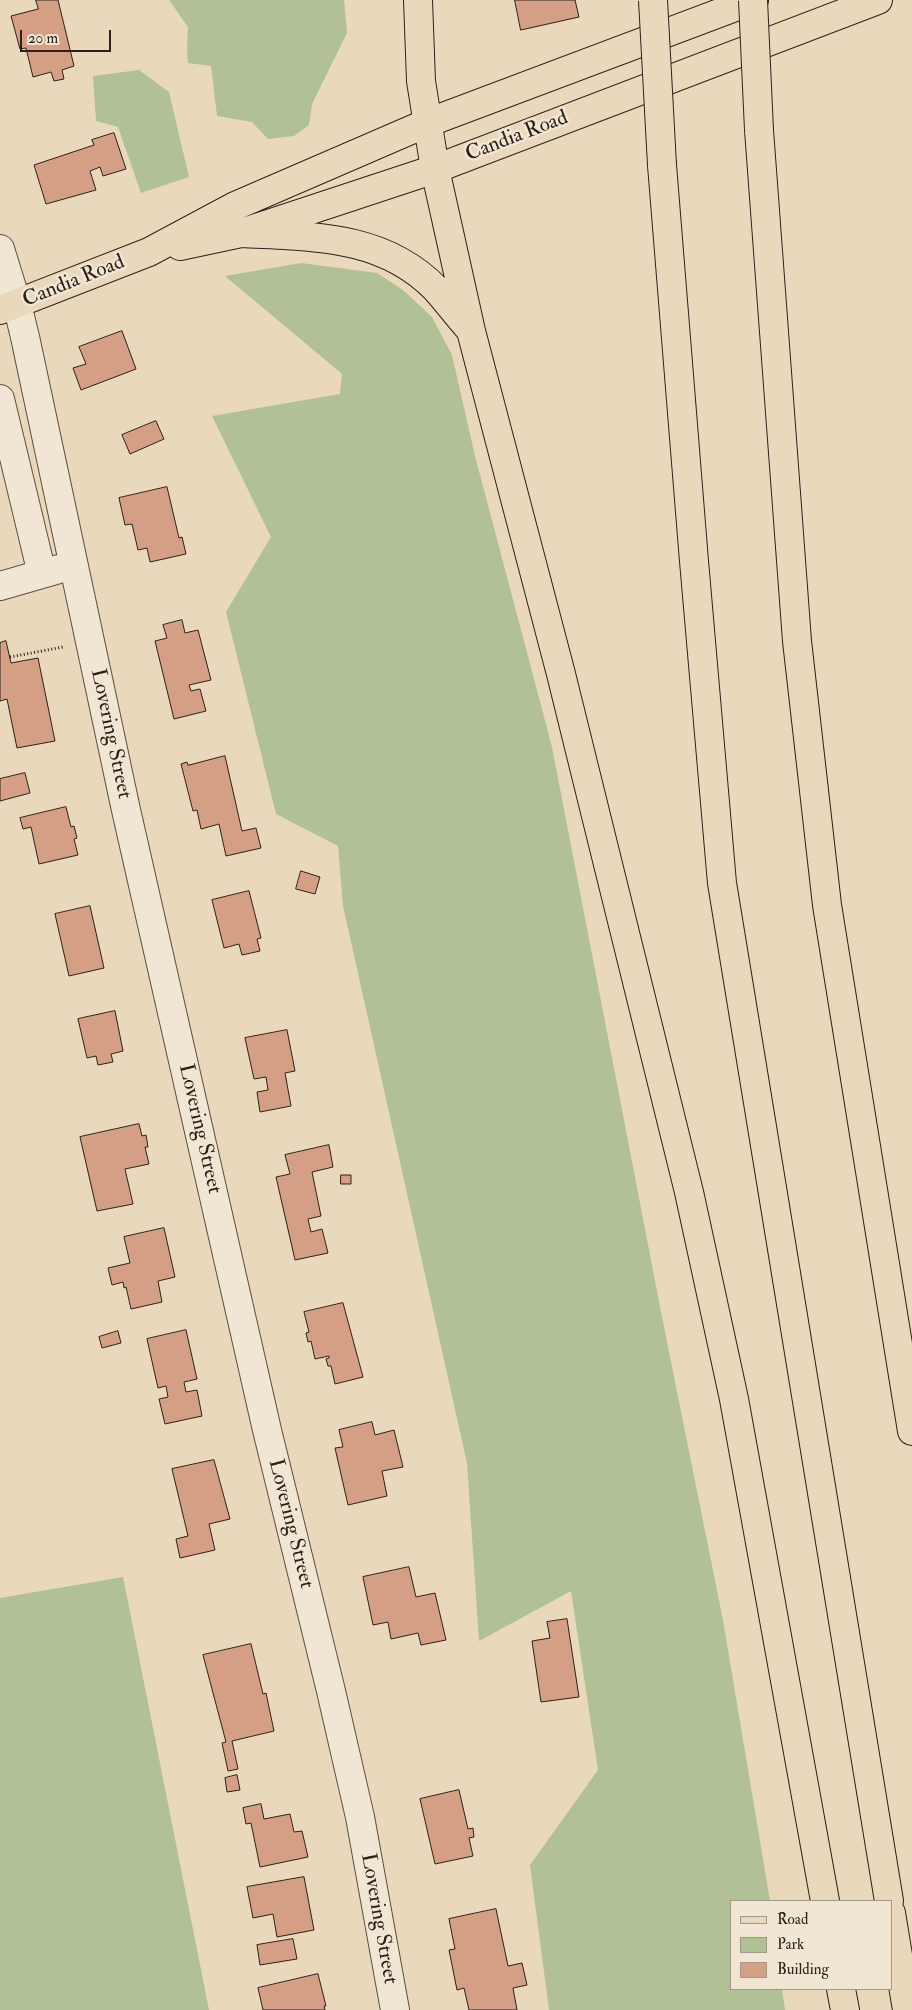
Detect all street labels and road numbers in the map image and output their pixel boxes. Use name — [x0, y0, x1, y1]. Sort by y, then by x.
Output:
street label: Candia Road — [462, 106, 572, 168]
street label: Candia Road — [19, 250, 129, 314]
street label: Lovering Street — [84, 667, 136, 801]
street label: Lovering Street — [172, 1062, 226, 1196]
street label: Lovering Street — [262, 1457, 318, 1591]
street label: Lovering Street — [354, 1852, 402, 1986]

